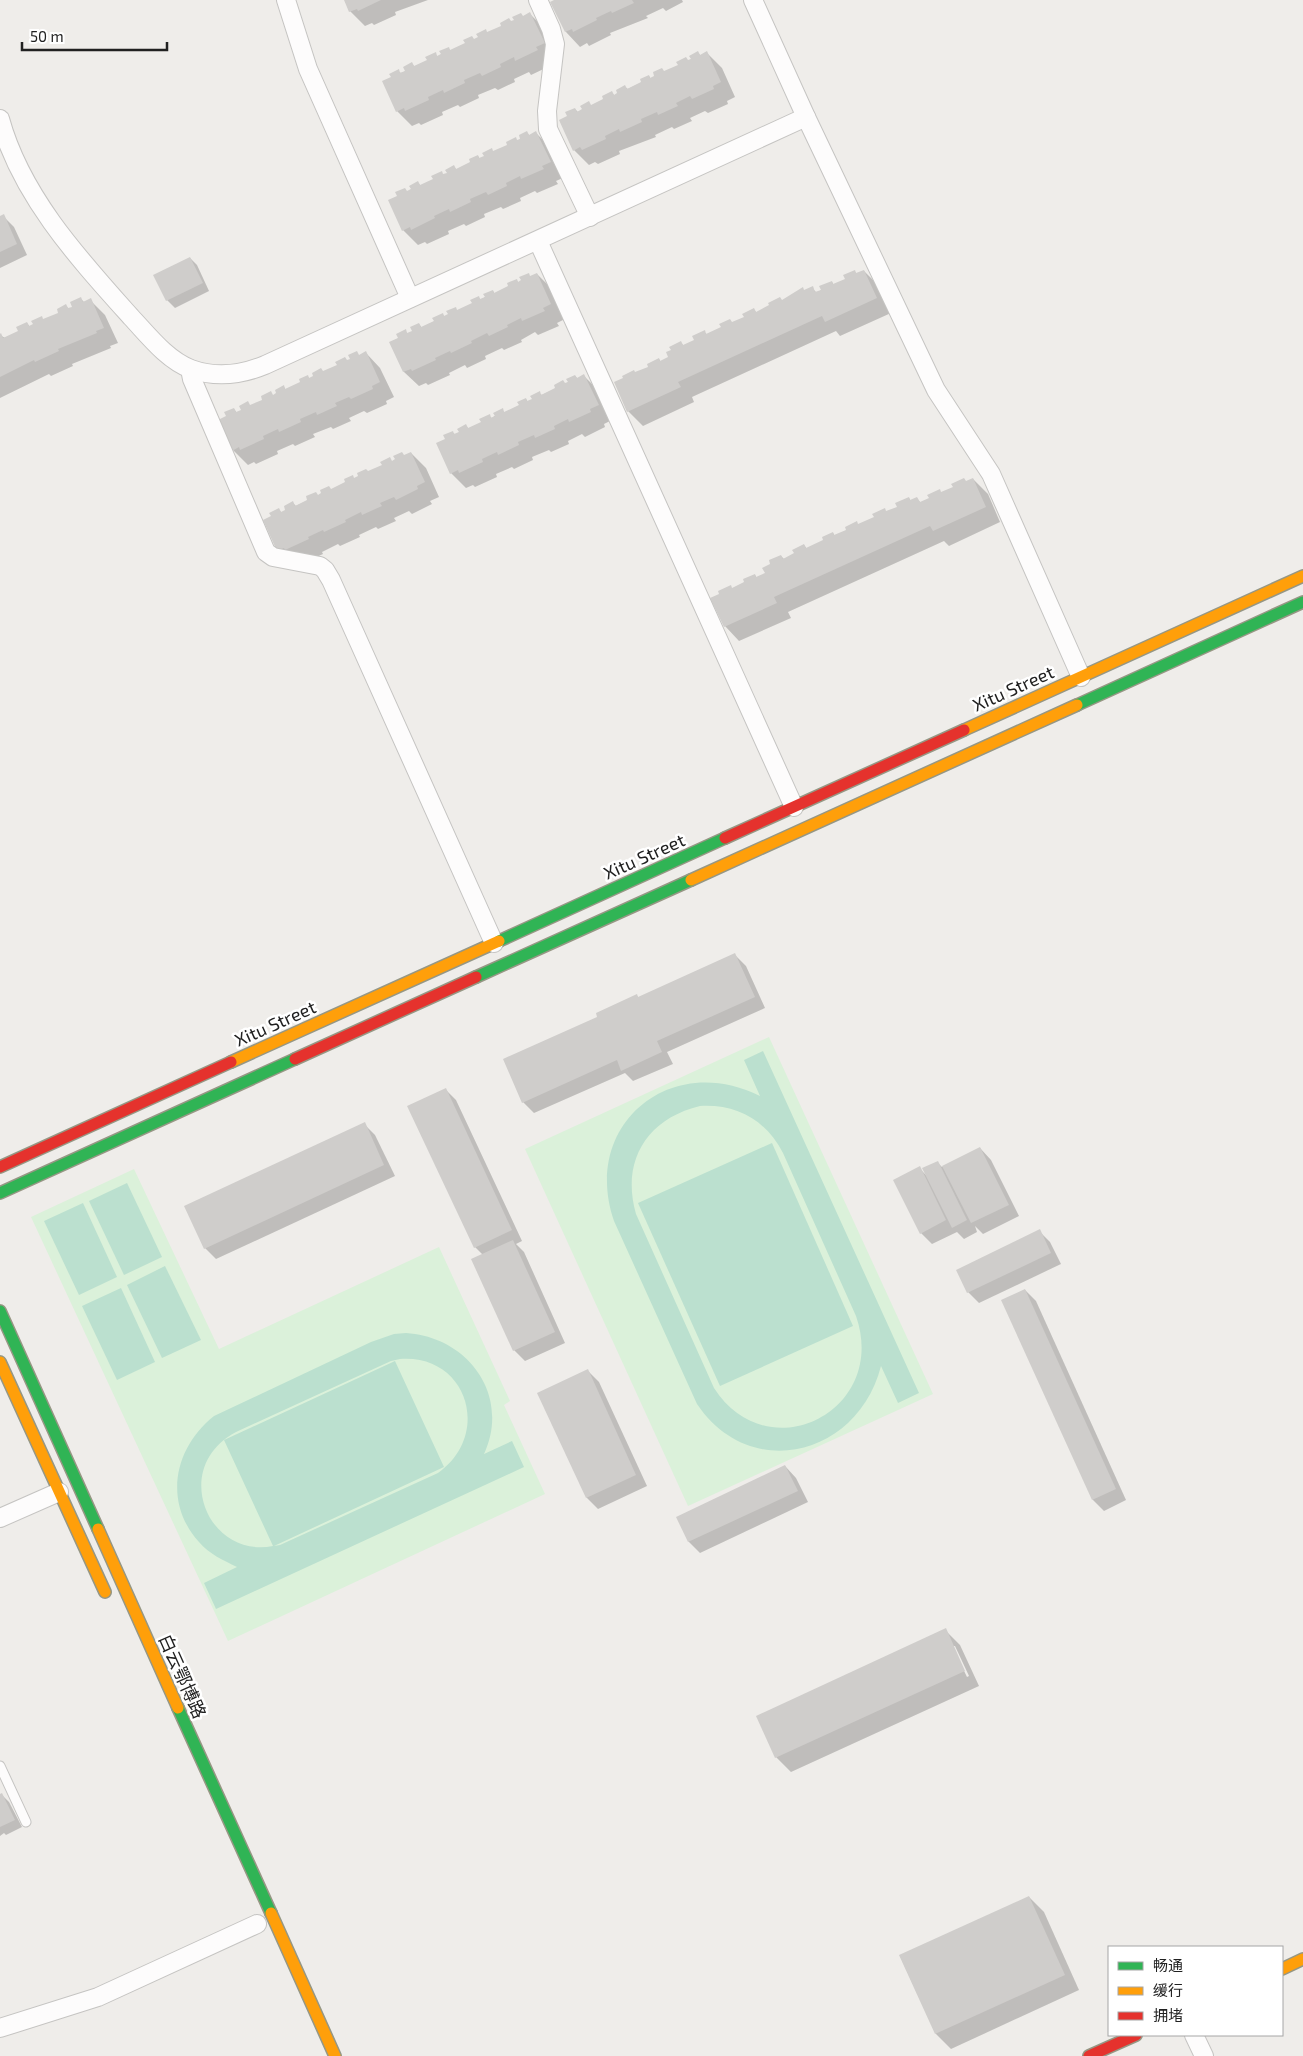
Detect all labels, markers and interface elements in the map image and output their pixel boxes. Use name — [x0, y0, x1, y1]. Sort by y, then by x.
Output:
scale bar — [22, 20, 168, 52]
text: 50 m — [30, 27, 64, 45]
street label: Xitu Street — [969, 660, 1057, 716]
street label: Xitu Street — [600, 828, 688, 884]
street label: Xitu Street — [231, 995, 319, 1051]
street label: 白云鄂博路 — [155, 1630, 211, 1722]
legend — [1108, 1946, 1283, 2036]
text: 畅通 — [1153, 1956, 1183, 1974]
text: 缓行 — [1153, 1981, 1183, 1999]
text: 拥堵 — [1153, 2006, 1183, 2024]

